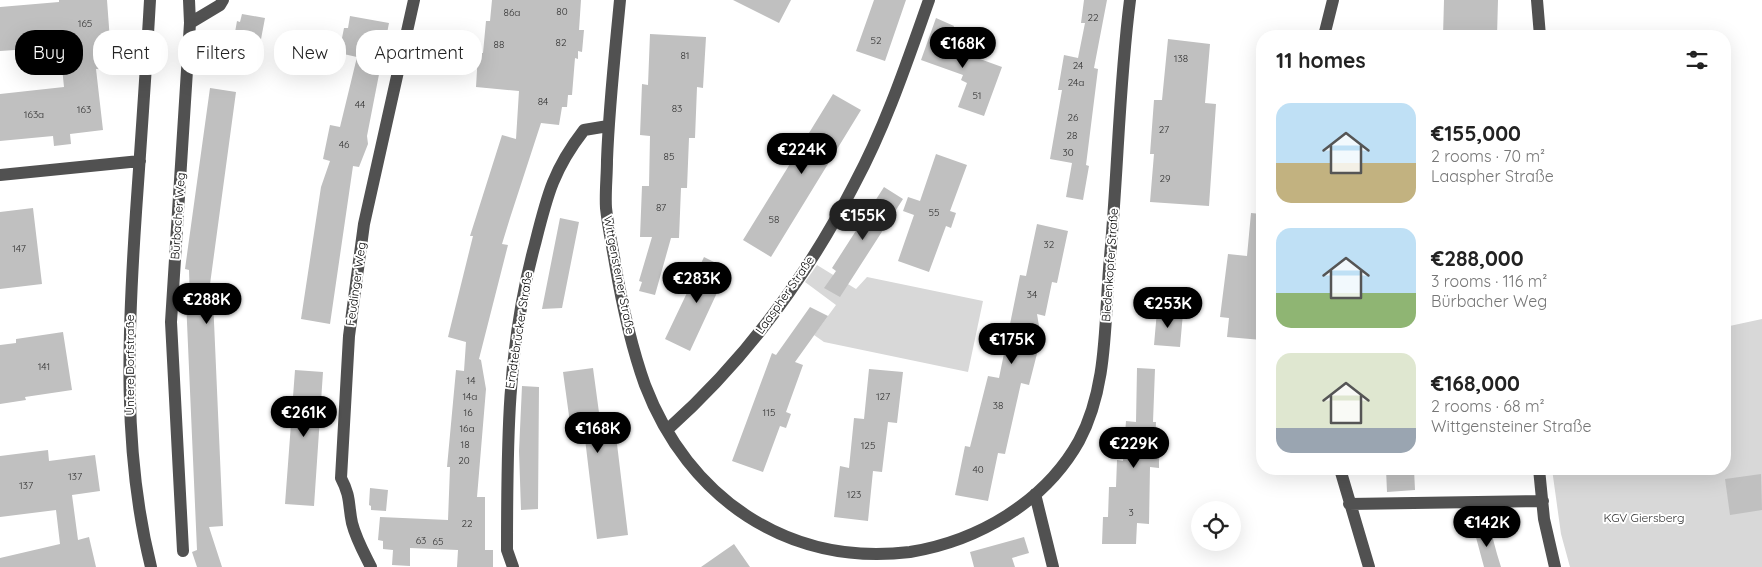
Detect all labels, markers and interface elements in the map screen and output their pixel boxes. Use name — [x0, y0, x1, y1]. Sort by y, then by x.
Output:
house number: 80 — [556, 5, 568, 18]
house number: 86a — [504, 6, 520, 19]
house number: 22 — [1087, 11, 1099, 24]
house number: 165 — [78, 17, 92, 30]
pin: €168K — [928, 27, 998, 69]
chip: Buy — [15, 30, 83, 75]
chip: Rent — [93, 30, 168, 75]
chip: Filters — [178, 30, 264, 75]
chip: New — [274, 30, 346, 75]
chip: Apartment — [356, 30, 482, 75]
text: €168K — [941, 33, 985, 53]
house number: 52 — [871, 34, 882, 47]
house number: 82 — [556, 36, 567, 49]
house number: 88 — [494, 38, 504, 51]
icon: filters — [1683, 46, 1711, 74]
text: 11 homes — [1276, 47, 1366, 73]
house number: 81 — [680, 49, 690, 62]
house number: 138 — [1174, 52, 1188, 65]
house number: 24 — [1073, 59, 1083, 72]
house number: 24a — [1068, 76, 1084, 89]
house number: 51 — [972, 89, 982, 102]
house number: 84 — [538, 95, 548, 108]
house number: 44 — [355, 98, 365, 111]
house number: 83 — [672, 102, 682, 115]
house number: 163 — [77, 103, 91, 116]
house number: 163a — [24, 108, 44, 121]
house number: 26 — [1068, 111, 1079, 124]
text: €155,000 — [1431, 120, 1521, 146]
house number: 27 — [1159, 123, 1169, 136]
icon: home — [1316, 123, 1376, 183]
house number: 28 — [1067, 129, 1077, 142]
pin: €224K — [767, 132, 837, 175]
house number: 46 — [339, 138, 350, 151]
text: €224K — [778, 139, 826, 159]
house number: 30 — [1062, 146, 1074, 159]
text: 2 rooms · 70 m² — [1431, 146, 1545, 166]
house number: 85 — [664, 150, 674, 163]
text: Laaspher Straße — [1431, 166, 1554, 186]
street label: Bürbacher Weg — [167, 172, 188, 260]
house number: 29 — [1159, 172, 1171, 185]
pin: €155K — [828, 198, 898, 241]
house number: 87 — [656, 201, 666, 214]
text: €155K — [840, 205, 886, 225]
house number: 55 — [929, 206, 939, 219]
street label: Biedenkopfer Straße — [1098, 207, 1121, 322]
house number: 58 — [769, 213, 779, 226]
street label: Wittgensteiner Straße — [601, 214, 638, 336]
house number: 32 — [1044, 238, 1055, 251]
street label: Feudinger Weg — [342, 241, 369, 327]
house number: 147 — [12, 242, 26, 255]
text: €288,000 — [1431, 245, 1524, 271]
icon: home — [1316, 248, 1376, 308]
street label: Laaspher Straße — [752, 253, 817, 337]
pin: €283K — [662, 262, 732, 304]
text: €283K — [674, 268, 720, 288]
street label: Erndtebrücker Straße — [502, 270, 535, 390]
text: 3 rooms · 116 m² — [1431, 271, 1547, 291]
pin: €288K — [172, 282, 242, 325]
pin: €253K — [1133, 286, 1203, 329]
house number: 34 — [1027, 288, 1037, 301]
text: €288K — [183, 289, 231, 309]
text: Bürbacher Weg — [1431, 291, 1547, 311]
text: €253K — [1144, 293, 1192, 313]
street label: Untere Dorfstraße — [122, 314, 137, 416]
pin: €175K — [977, 322, 1047, 365]
text: €175K — [990, 329, 1034, 349]
house number: 141 — [38, 360, 50, 373]
text: €168,000 — [1431, 370, 1520, 396]
icon: home — [1316, 373, 1376, 433]
house number: 14 — [467, 374, 475, 387]
house number: 14a — [463, 390, 477, 403]
house number: 127 — [876, 390, 890, 403]
pin: €261K — [269, 396, 339, 438]
text: 2 rooms · 68 m² — [1431, 396, 1545, 416]
house number: 38 — [993, 399, 1003, 412]
text: €261K — [282, 402, 326, 422]
house number: 16 — [463, 406, 473, 419]
house number: 115 — [763, 406, 775, 419]
pin: €168K — [563, 412, 633, 454]
text: Wittgensteiner Straße — [1431, 416, 1592, 436]
text: €168K — [576, 418, 620, 438]
house number: 16a — [459, 422, 475, 435]
pin: €229K — [1099, 426, 1169, 469]
text: €229K — [1110, 433, 1158, 453]
house number: 18 — [460, 438, 470, 451]
house number: 125 — [861, 439, 875, 452]
house number: 20 — [458, 454, 470, 467]
house number: 40 — [972, 463, 984, 476]
house number: 137 — [68, 470, 82, 483]
house number: 137 — [19, 479, 33, 492]
house number: 123 — [847, 488, 861, 501]
map controls — [1191, 501, 1241, 551]
button: locate — [1191, 501, 1241, 551]
house number: 3 — [1128, 506, 1134, 519]
pin: €142K — [1452, 506, 1522, 548]
park label: KGV Giersberg — [1603, 510, 1685, 525]
text: €142K — [1464, 512, 1510, 532]
house number: 22 — [461, 517, 473, 530]
house number: 63 — [416, 534, 426, 547]
house number: 65 — [433, 535, 443, 548]

